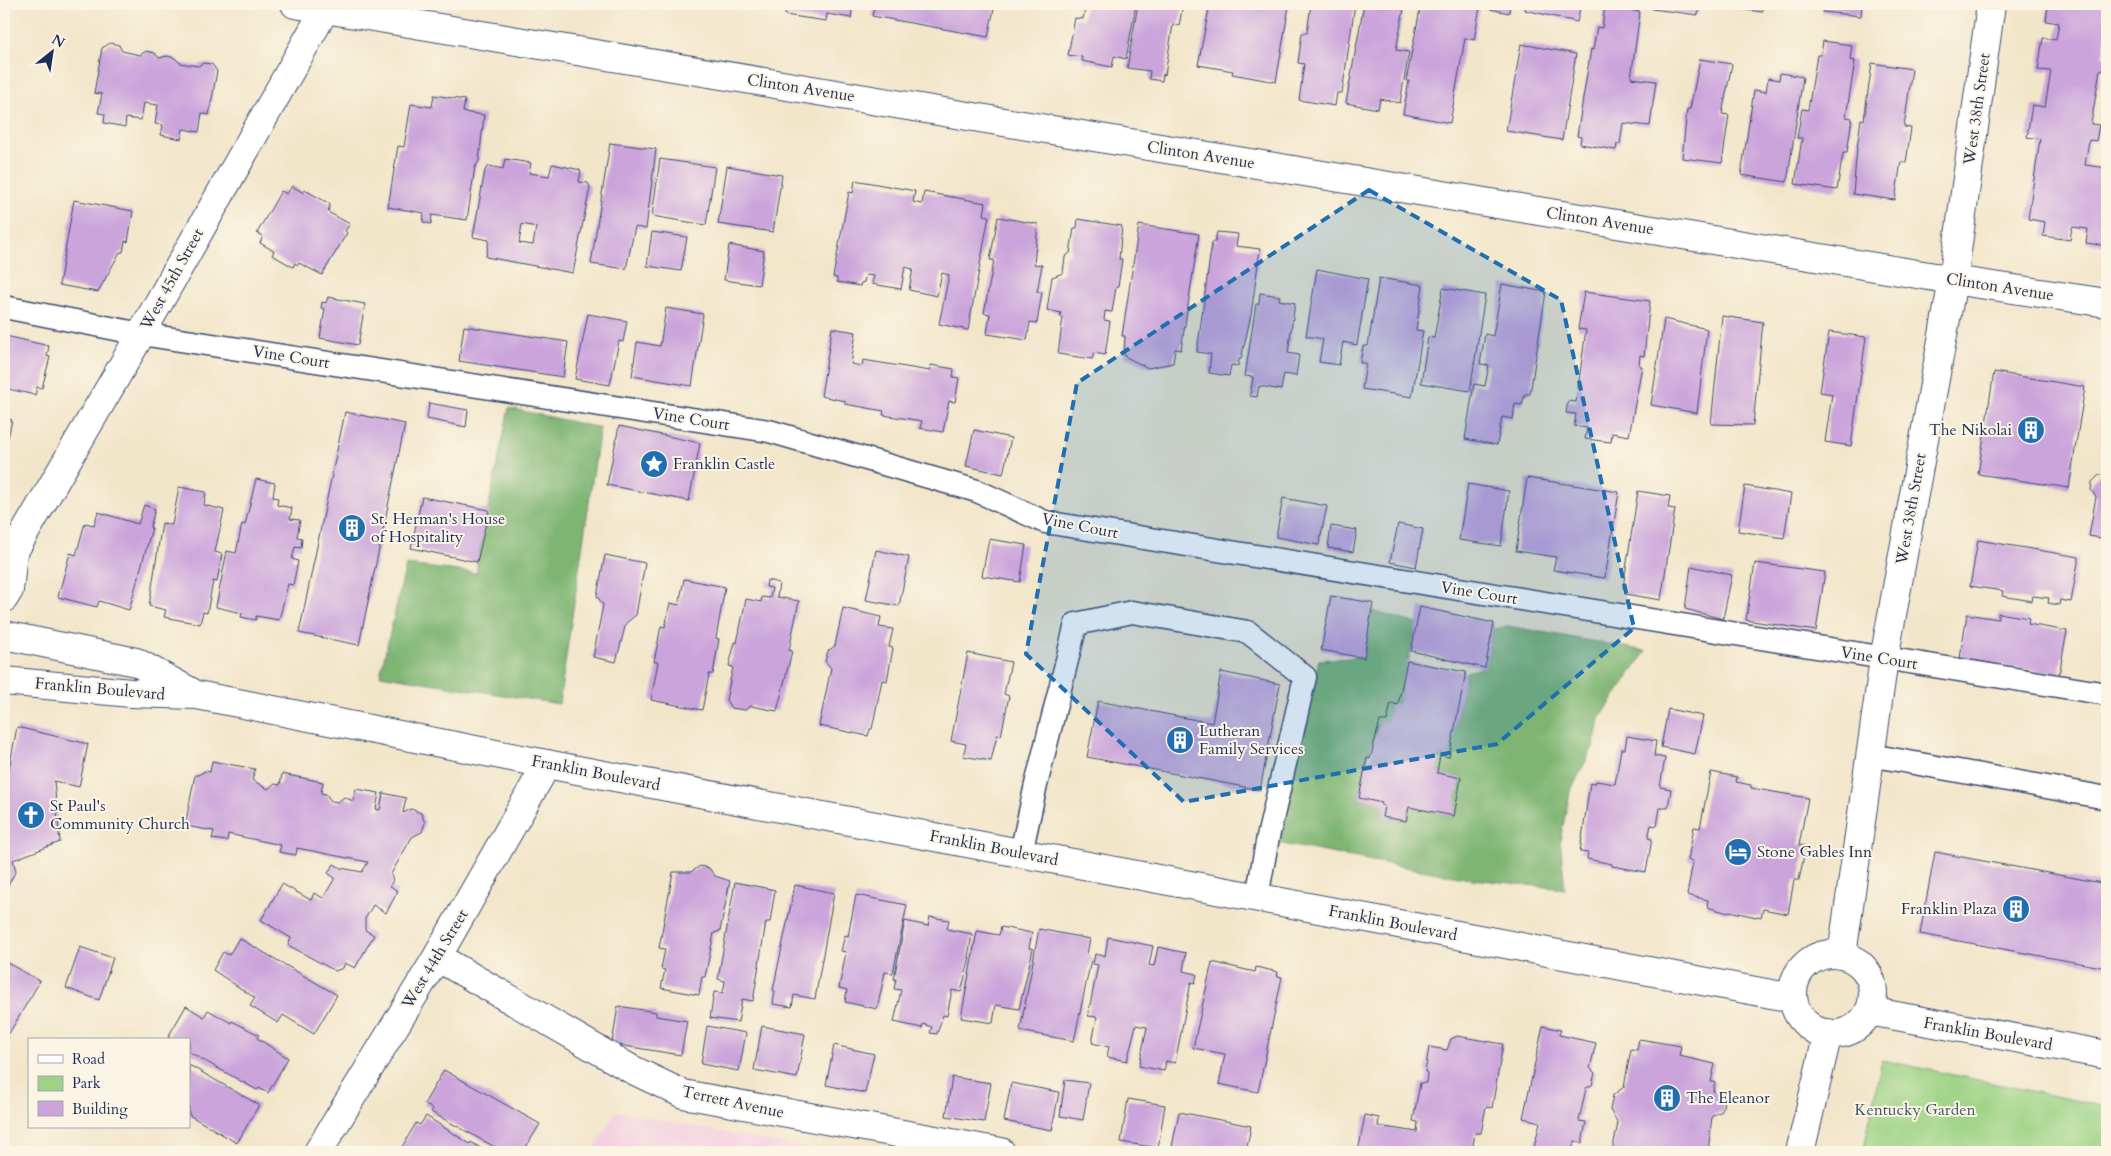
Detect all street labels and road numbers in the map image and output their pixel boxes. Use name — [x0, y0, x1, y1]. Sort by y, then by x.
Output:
street label: West 38th Street — [1958, 52, 1996, 167]
street label: Clinton Avenue — [746, 69, 856, 107]
street label: Clinton Avenue — [1146, 136, 1256, 174]
street label: Clinton Avenue — [1545, 202, 1655, 240]
street label: West 45th Street — [135, 224, 209, 334]
street label: Clinton Avenue — [1945, 268, 2055, 306]
street label: Vine Court — [251, 340, 331, 374]
street label: Vine Court — [651, 402, 731, 436]
street label: West 38th Street — [1890, 452, 1932, 567]
street label: Vine Court — [1040, 508, 1120, 544]
street label: Vine Court — [1439, 576, 1519, 610]
street label: Vine Court — [1839, 641, 1919, 675]
street label: Franklin Boulevard — [34, 672, 166, 706]
street label: Franklin Boulevard — [530, 750, 663, 796]
street label: Franklin Boulevard — [928, 825, 1061, 871]
street label: Franklin Boulevard — [1327, 900, 1460, 946]
street label: West 44th Street — [396, 905, 473, 1014]
street label: Franklin Boulevard — [1922, 1012, 2055, 1056]
street label: Terrett Avenue — [680, 1080, 786, 1124]

